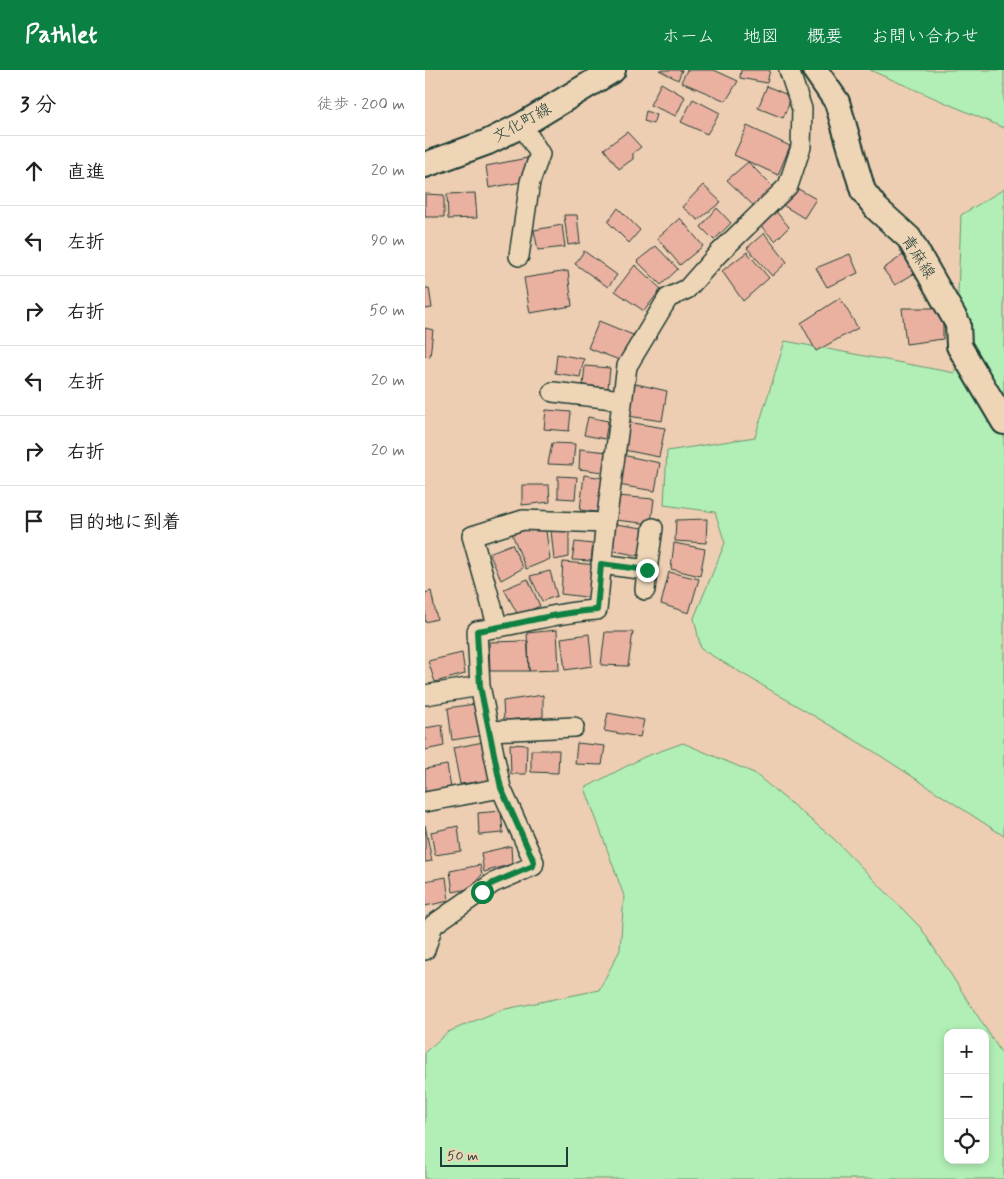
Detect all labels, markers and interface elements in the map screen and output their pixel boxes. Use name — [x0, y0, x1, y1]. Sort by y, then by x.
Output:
text: Pathlet — [25, 20, 97, 51]
text: ホーム — [662, 25, 715, 49]
text: 地図 — [743, 25, 779, 49]
text: 概要 — [807, 25, 843, 49]
text: お問い合わせ — [871, 25, 979, 49]
text: 3 分 — [20, 91, 56, 119]
text: 徒歩 · 200 m — [317, 94, 405, 115]
street label: 文化町線 — [489, 98, 555, 148]
icon: ahead — [20, 157, 48, 185]
text: 直進 — [67, 160, 105, 185]
text: 20 m — [371, 160, 405, 181]
icon: left — [20, 227, 48, 255]
text: 左折 — [67, 230, 105, 255]
text: 90 m — [371, 230, 405, 251]
street label: 青麻線 — [896, 231, 940, 283]
icon: right — [20, 297, 48, 325]
text: 右折 — [67, 300, 105, 325]
text: 50 m — [369, 300, 405, 321]
icon: left — [20, 367, 48, 395]
text: 左折 — [67, 370, 105, 395]
text: 20 m — [371, 370, 405, 391]
icon: right — [20, 437, 48, 465]
text: 右折 — [67, 440, 105, 465]
text: 20 m — [371, 440, 405, 461]
icon: arrive — [20, 507, 48, 535]
text: 目的地に到着 — [67, 510, 181, 535]
route end — [636, 559, 659, 582]
route start — [471, 881, 494, 904]
map controls — [944, 1029, 989, 1164]
button: + — [944, 1029, 989, 1074]
button: − — [944, 1074, 989, 1119]
button: locate — [944, 1119, 989, 1164]
scale bar — [440, 1144, 567, 1167]
text: 50 m — [447, 1147, 478, 1165]

